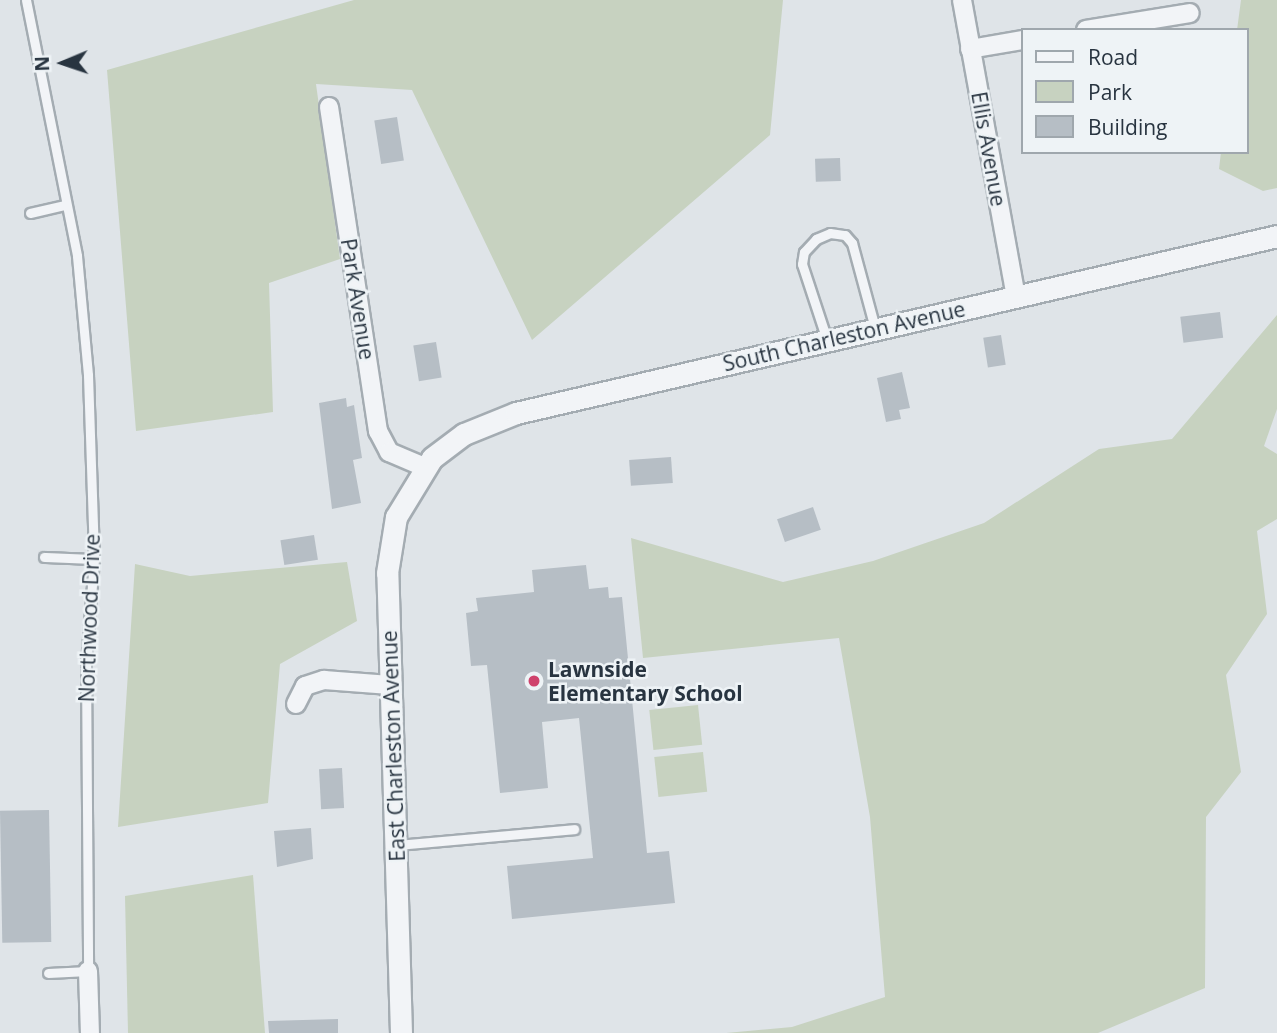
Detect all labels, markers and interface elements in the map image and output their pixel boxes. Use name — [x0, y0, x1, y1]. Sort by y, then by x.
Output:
north arrow — [28, 28, 98, 98]
legend — [1021, 28, 1249, 154]
text: Road — [1088, 43, 1138, 71]
text: N — [29, 56, 55, 72]
text: Park — [1088, 78, 1132, 106]
street label: Ellis Avenue — [967, 90, 1011, 208]
text: Building — [1088, 113, 1167, 141]
street label: Park Avenue — [336, 237, 380, 361]
street label: South Charleston Avenue — [720, 296, 968, 376]
street label: Northwood Drive — [73, 533, 105, 703]
street label: East Charleston Avenue — [376, 630, 410, 862]
place label: Lawnside Elementary School — [548, 656, 743, 706]
marker: Lawnside Elementary School — [526, 673, 542, 689]

